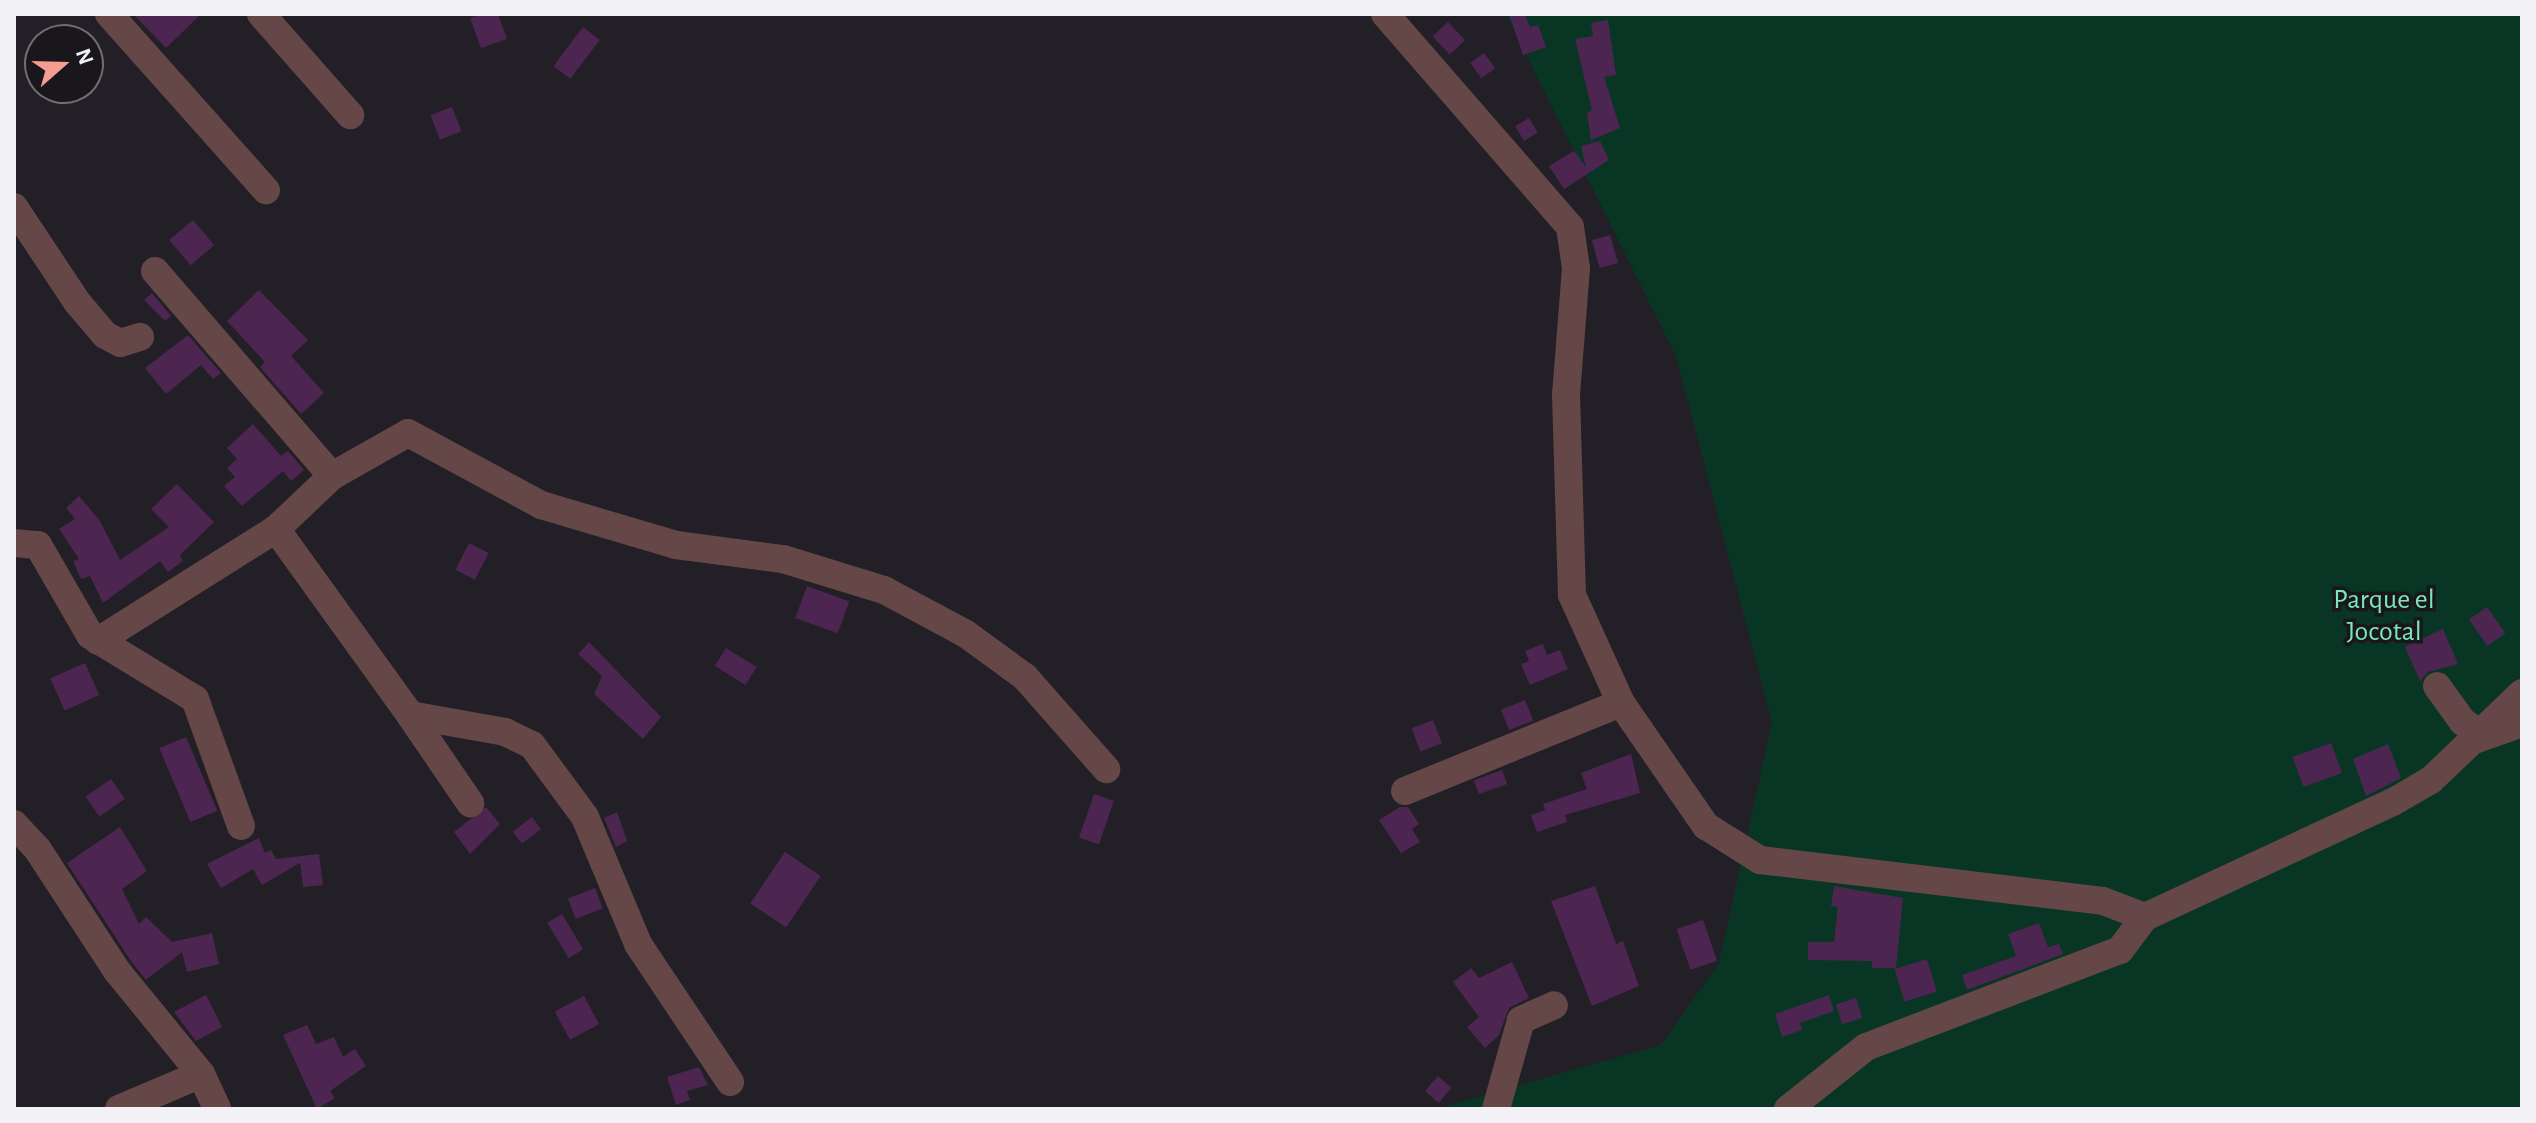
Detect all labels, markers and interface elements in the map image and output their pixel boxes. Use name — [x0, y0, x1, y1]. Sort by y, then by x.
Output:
north arrow — [24, 24, 104, 104]
text: N — [72, 46, 98, 67]
park label: Parque el Jocotal — [2333, 583, 2435, 649]

